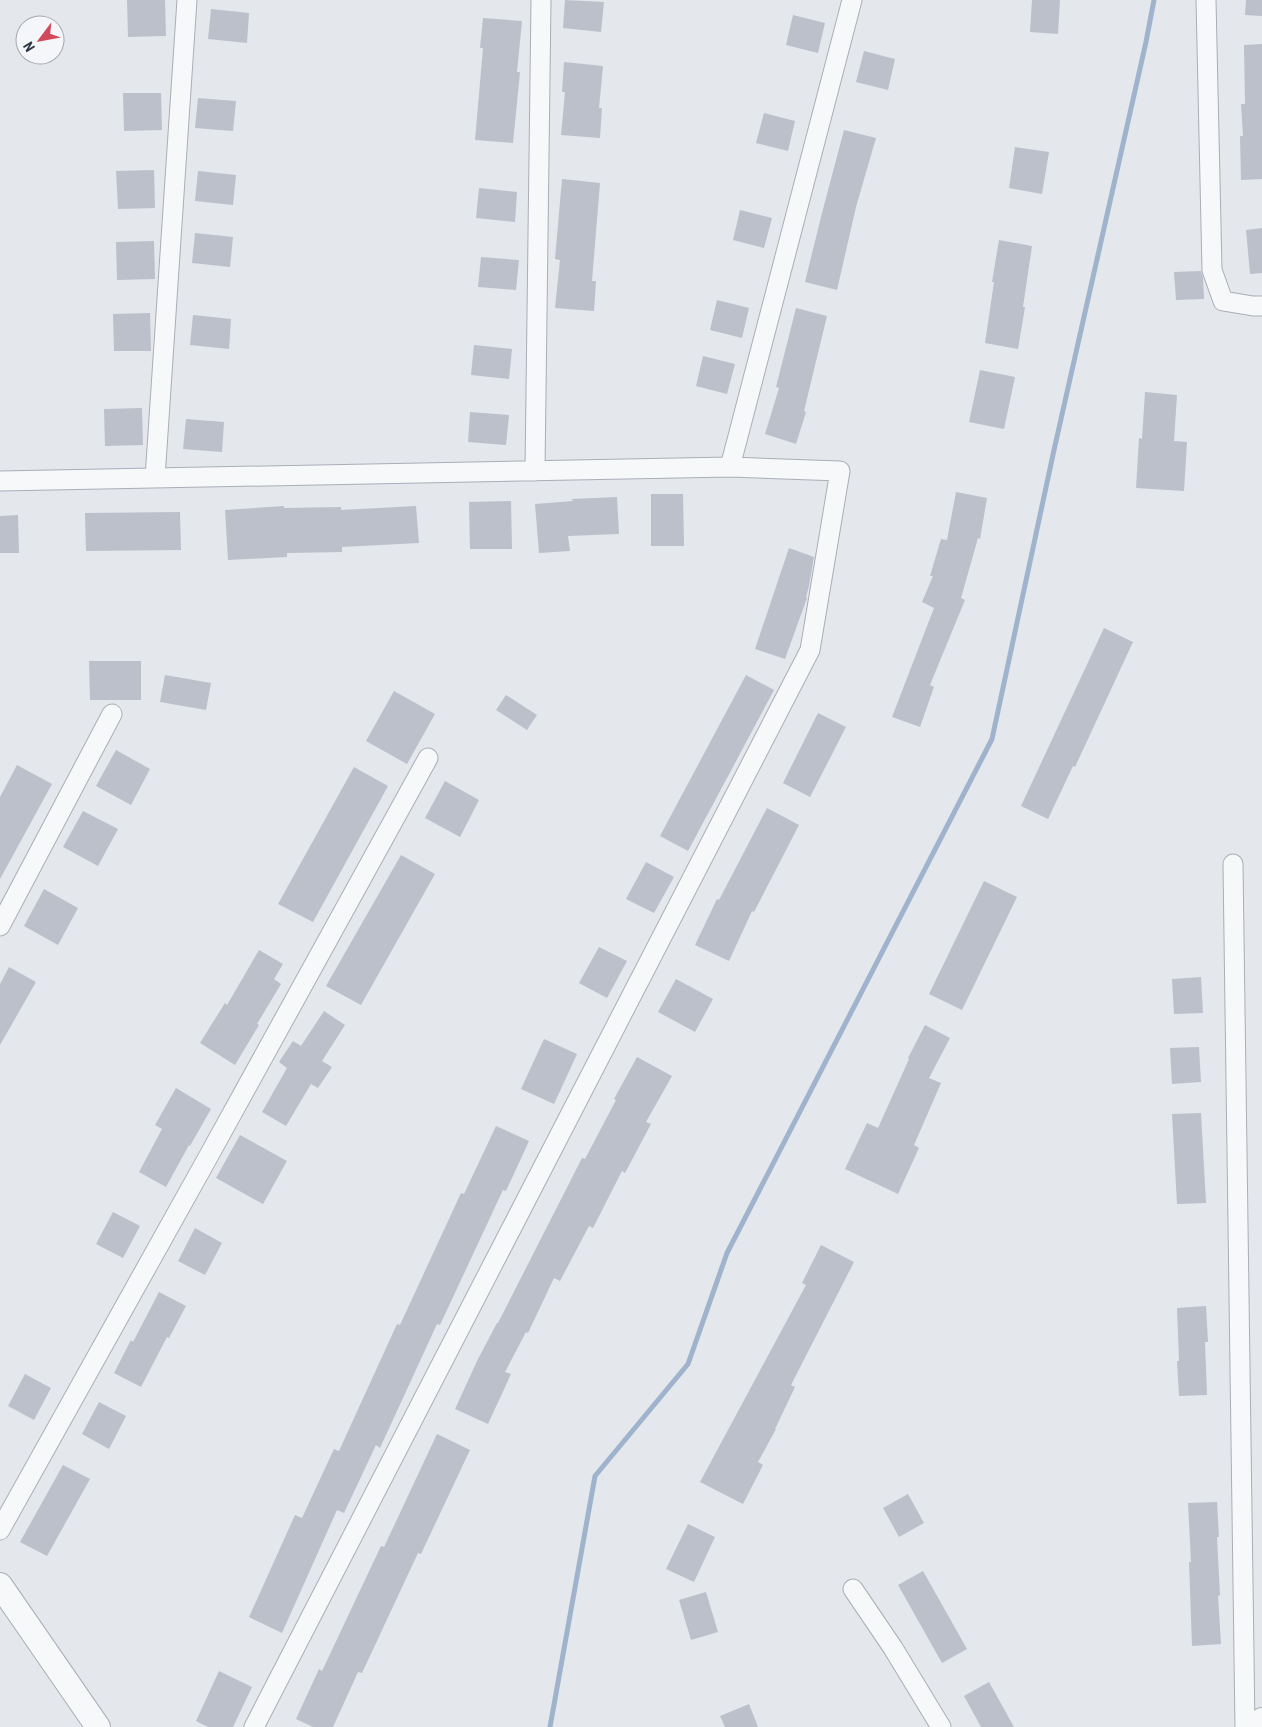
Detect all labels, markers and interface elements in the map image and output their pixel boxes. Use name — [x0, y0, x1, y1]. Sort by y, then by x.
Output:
north arrow — [15, 15, 65, 65]
text: N — [20, 39, 38, 55]

